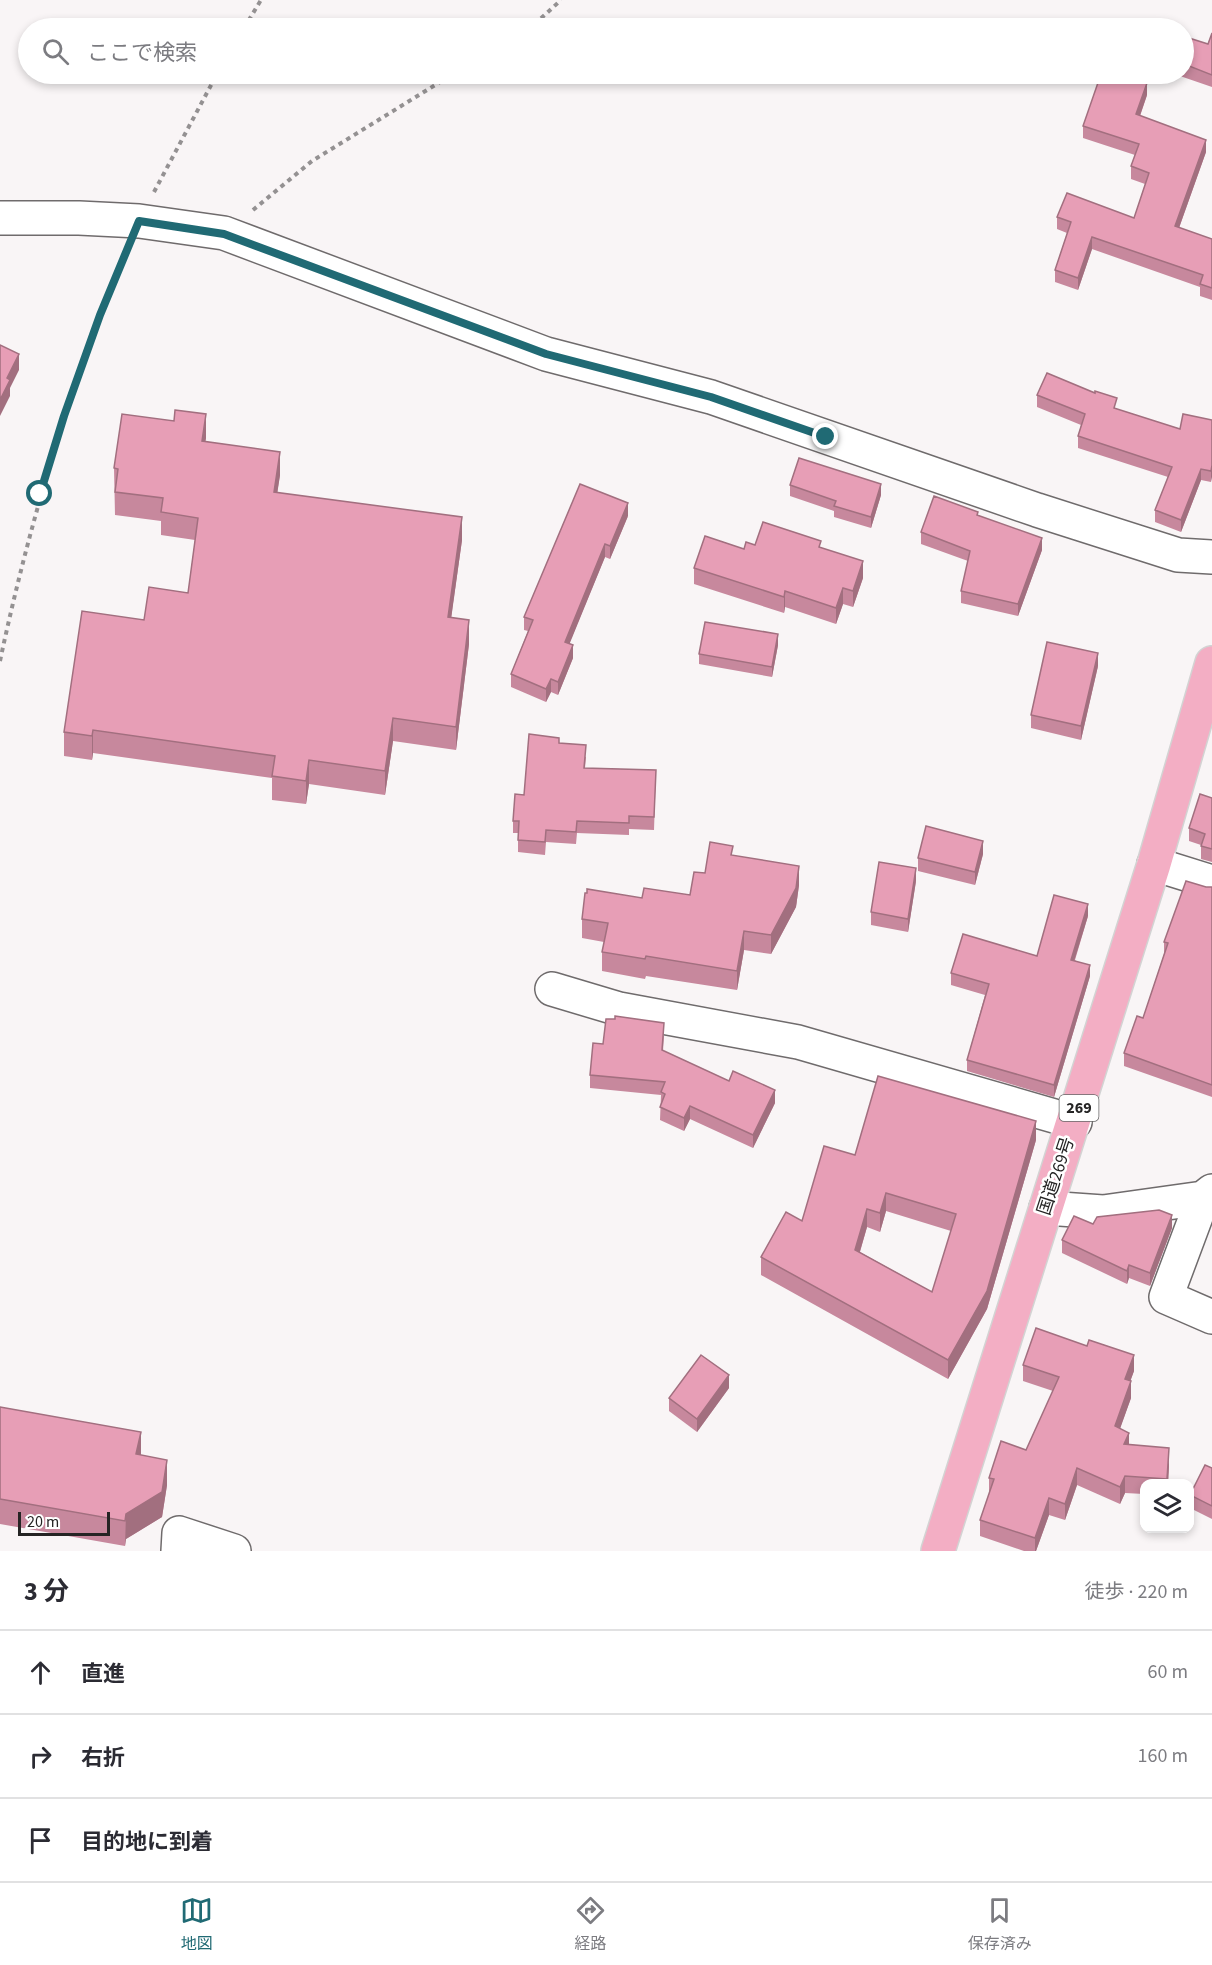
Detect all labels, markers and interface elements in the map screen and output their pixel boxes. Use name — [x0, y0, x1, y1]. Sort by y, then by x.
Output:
search box — [18, 18, 1194, 84]
icon: search — [39, 35, 72, 68]
text: ここで検索 — [87, 37, 197, 69]
route end — [812, 423, 838, 449]
route start — [26, 480, 52, 506]
road number: 269 — [1060, 1095, 1098, 1121]
street label: 国道269号 — [1032, 1134, 1080, 1218]
map controls — [1140, 1479, 1194, 1533]
button: layers — [1140, 1479, 1194, 1533]
scale bar — [18, 1509, 110, 1536]
text: 20 m — [27, 1511, 59, 1533]
text: 3 分 — [24, 1573, 69, 1610]
text: 徒歩 · 220 m — [1085, 1578, 1188, 1606]
icon: ahead — [24, 1656, 57, 1689]
text: 直進 — [81, 1658, 125, 1690]
text: 60 m — [1148, 1658, 1188, 1686]
icon: right — [24, 1740, 57, 1773]
text: 右折 — [81, 1742, 125, 1774]
text: 160 m — [1138, 1742, 1188, 1770]
icon: arrive — [24, 1824, 57, 1857]
text: 目的地に到着 — [81, 1826, 213, 1858]
tab: 地図 — [180, 1894, 213, 1955]
tab: 経路 — [574, 1894, 607, 1955]
tab: 保存済み — [968, 1894, 1032, 1955]

